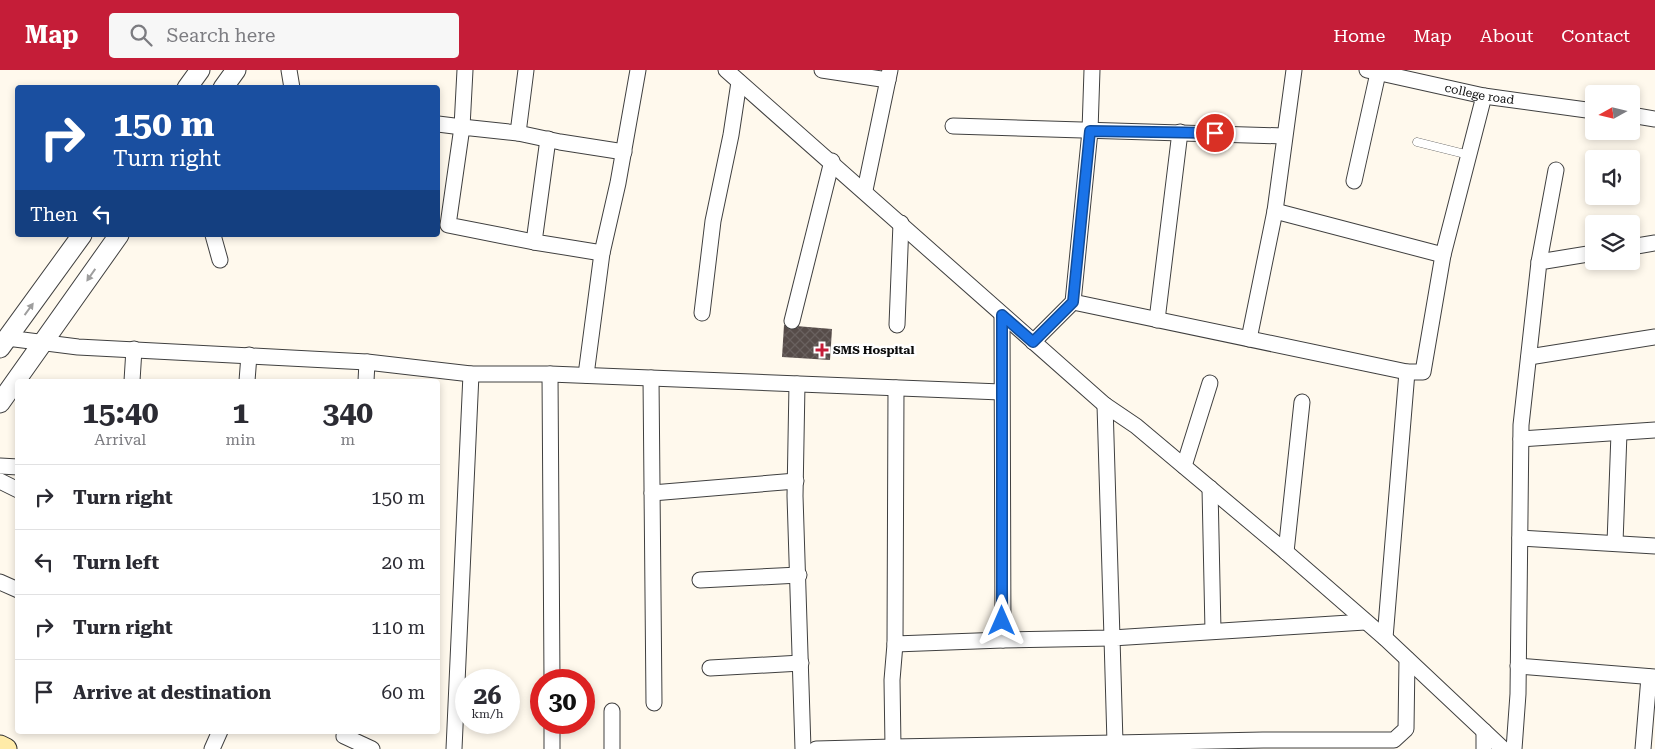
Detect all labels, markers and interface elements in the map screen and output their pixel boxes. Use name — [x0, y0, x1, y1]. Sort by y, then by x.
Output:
search box — [109, 13, 459, 58]
text: Map — [25, 21, 79, 49]
icon: search — [127, 21, 155, 49]
text: Search here — [167, 24, 275, 47]
text: Home — [1333, 25, 1385, 46]
text: Map — [1413, 25, 1452, 46]
text: About — [1480, 25, 1533, 46]
text: Contact — [1561, 25, 1630, 46]
street label: college road — [1443, 80, 1515, 107]
north arrow — [1585, 85, 1640, 140]
map controls — [1585, 85, 1640, 270]
text: 150 m — [113, 104, 214, 145]
icon: right — [30, 105, 95, 170]
pin — [1194, 112, 1236, 154]
icon: arrive — [1201, 119, 1229, 147]
text: Turn right — [113, 146, 221, 171]
button: sound — [1585, 150, 1640, 205]
icon: left — [88, 200, 116, 228]
text: Then — [30, 203, 78, 226]
button: layers — [1585, 215, 1640, 270]
one-way arrow — [86, 268, 96, 282]
one-way arrow — [24, 302, 34, 316]
marker: SMS Hospital — [815, 343, 829, 357]
place label: SMS Hospital — [833, 343, 914, 357]
text: 15:40 — [82, 395, 159, 430]
text: 1 — [232, 395, 249, 430]
text: 340 — [323, 395, 373, 430]
text: Arrival — [94, 430, 146, 449]
text: min — [226, 430, 256, 449]
text: m — [340, 430, 355, 449]
icon: right — [30, 483, 58, 511]
text: Turn right — [73, 486, 173, 509]
text: 150 m — [371, 486, 425, 509]
icon: left — [30, 548, 58, 576]
text: Turn left — [73, 551, 159, 574]
text: 20 m — [382, 551, 425, 574]
position arrow — [975, 594, 1027, 646]
icon: right — [30, 613, 58, 641]
text: Turn right — [73, 616, 173, 639]
text: 110 m — [371, 616, 425, 639]
speed limit sign: 30 — [530, 669, 595, 734]
icon: arrive — [30, 678, 58, 706]
text: Arrive at destination — [73, 681, 271, 704]
text: 60 m — [382, 681, 425, 704]
text: 26 — [473, 681, 502, 710]
text: km/h — [471, 707, 504, 721]

